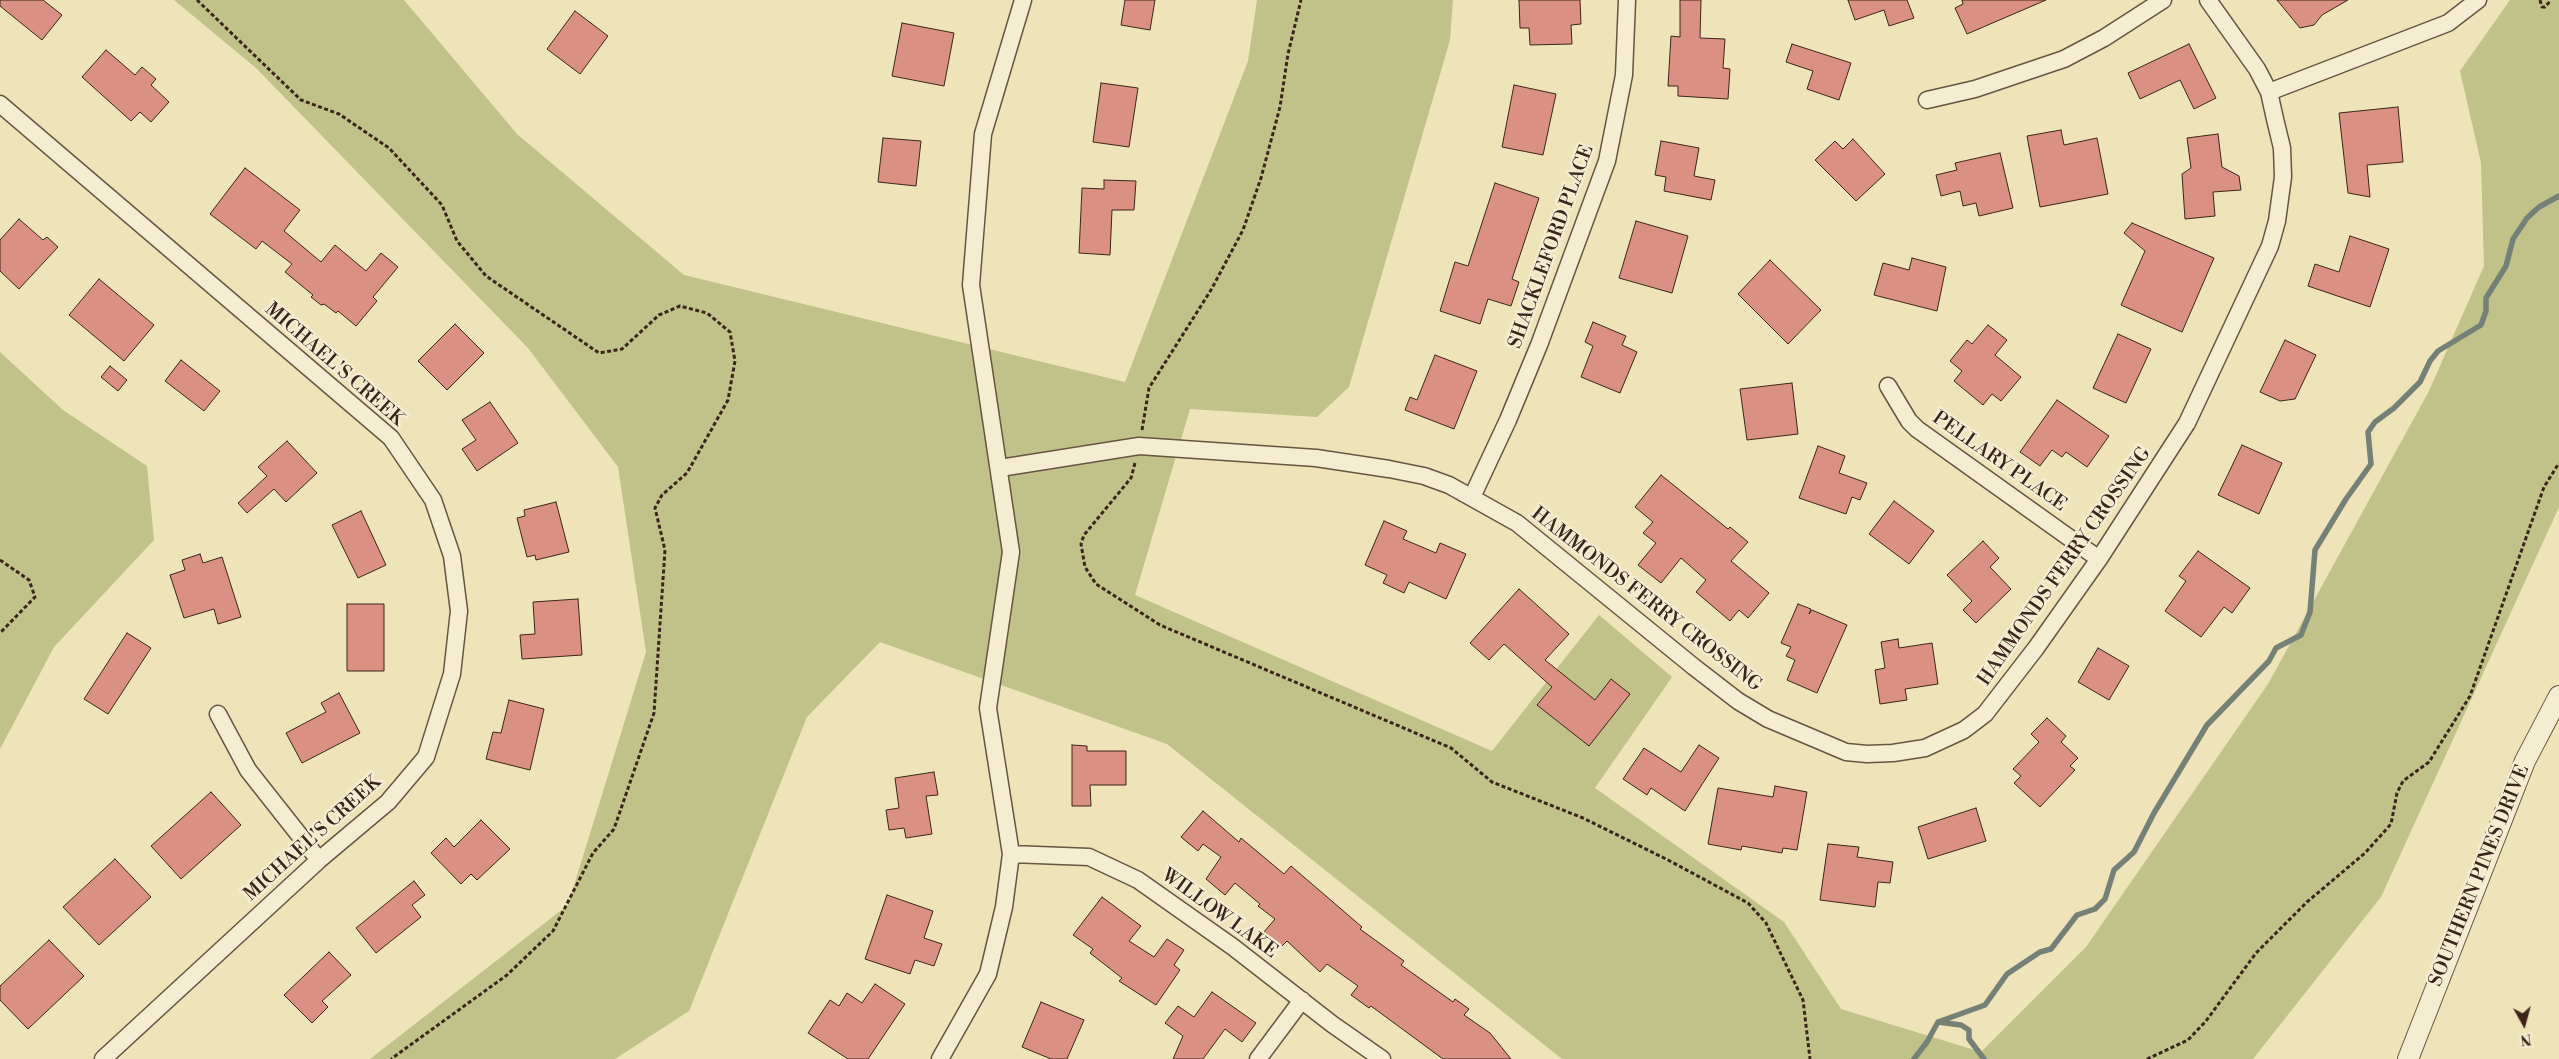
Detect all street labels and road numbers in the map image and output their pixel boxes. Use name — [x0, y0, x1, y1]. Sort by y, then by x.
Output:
street label: SHACKLEFORD PLACE — [1505, 142, 1599, 352]
street label: MICHAEL'S CREEK — [260, 298, 408, 432]
street label: PELLARY PLACE — [1927, 407, 2071, 517]
street label: HAMMONDS FERRY CROSSING — [1974, 443, 2156, 691]
street label: HAMMONDS FERRY CROSSING — [1526, 503, 1766, 697]
street label: SOUTHERN PINES DRIVE — [2425, 762, 2535, 990]
street label: MICHAEL'S CREEK — [240, 771, 386, 907]
street label: WILLOW LAKE — [1157, 864, 1281, 964]

